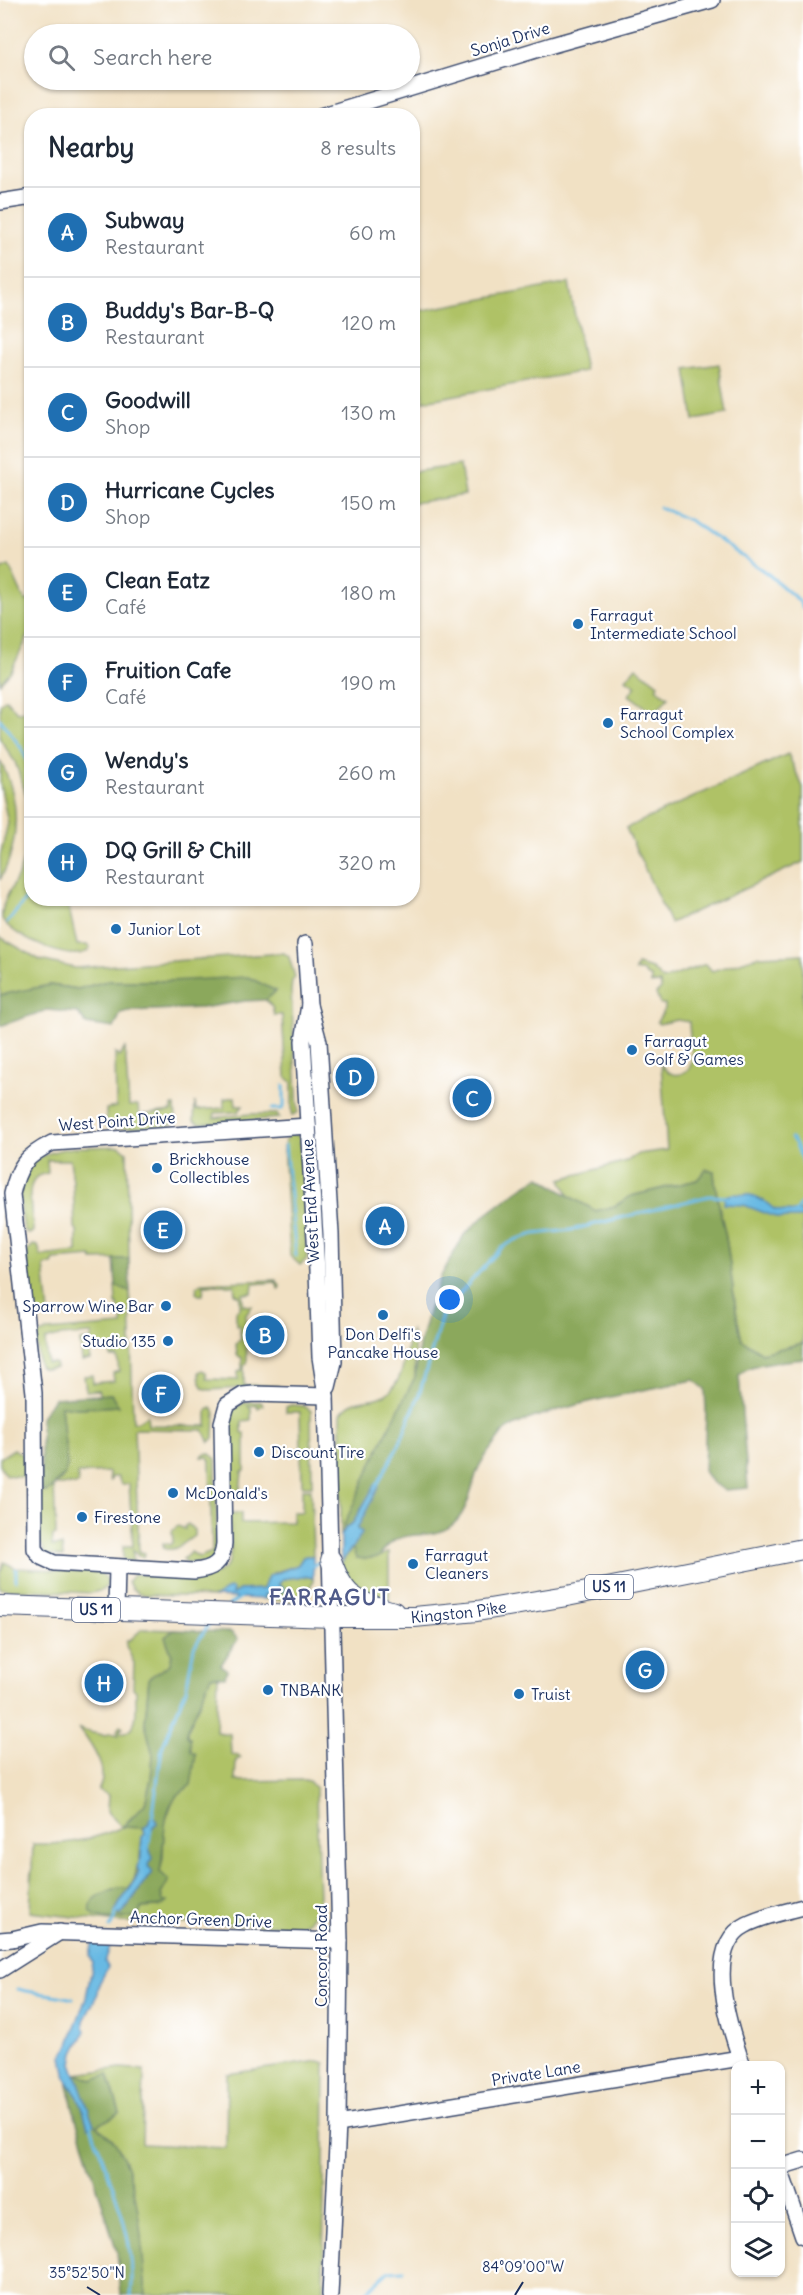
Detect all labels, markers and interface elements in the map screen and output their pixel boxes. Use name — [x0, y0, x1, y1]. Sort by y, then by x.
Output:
street label: Sonja Drive — [468, 18, 552, 60]
search box — [24, 24, 420, 90]
icon: search — [45, 41, 78, 74]
text: Search here — [93, 43, 212, 71]
text: Nearby — [48, 131, 134, 164]
text: 8 results — [320, 135, 396, 160]
text: Subway — [105, 206, 184, 234]
text: A — [61, 220, 74, 245]
text: 60 m — [349, 220, 396, 245]
text: Restaurant — [105, 234, 204, 259]
text: Buddy's Bar-B-Q — [105, 296, 274, 324]
text: B — [61, 310, 74, 335]
text: 120 m — [342, 310, 396, 335]
text: Restaurant — [105, 324, 204, 349]
text: Goodwill — [105, 386, 191, 414]
text: C — [61, 400, 74, 425]
text: 130 m — [341, 400, 396, 425]
text: Shop — [105, 414, 150, 439]
text: Hurricane Cycles — [105, 476, 275, 504]
text: D — [60, 490, 75, 515]
text: 150 m — [341, 490, 396, 515]
text: Shop — [105, 504, 150, 529]
text: Clean Eatz — [105, 566, 210, 594]
text: E — [62, 580, 73, 605]
text: 180 m — [341, 580, 396, 605]
text: Café — [105, 594, 146, 619]
place label: Farragut Intermediate School — [590, 605, 737, 643]
marker: Farragut Intermediate School — [571, 617, 585, 631]
text: Fruition Cafe — [105, 656, 231, 684]
text: F — [62, 670, 73, 695]
text: 190 m — [341, 670, 396, 695]
text: Café — [105, 684, 146, 709]
place label: Farragut School Complex — [620, 704, 734, 742]
marker: Farragut School Complex — [601, 716, 615, 730]
text: Wendy's — [105, 746, 188, 774]
text: G — [60, 760, 75, 785]
text: 260 m — [338, 760, 396, 785]
text: Restaurant — [105, 774, 204, 799]
text: DQ Grill & Chill — [105, 836, 251, 864]
text: H — [60, 850, 75, 875]
text: 320 m — [338, 850, 396, 875]
text: Restaurant — [105, 864, 204, 889]
place label: Junior Lot — [128, 919, 201, 939]
marker: Junior Lot — [109, 922, 123, 936]
place label: Farragut Golf & Games — [644, 1031, 744, 1069]
marker: Farragut Golf & Games — [625, 1043, 639, 1057]
pin: D — [336, 1054, 374, 1100]
pin: C — [452, 1076, 492, 1120]
street label: West Point Drive — [58, 1107, 176, 1135]
street label: West End Avenue — [297, 1138, 323, 1264]
place label: Brickhouse Collectibles — [169, 1149, 250, 1187]
marker: Brickhouse Collectibles — [150, 1161, 164, 1175]
pin: A — [366, 1204, 404, 1248]
pin: E — [144, 1208, 182, 1252]
your location — [435, 1285, 464, 1314]
place label: Sparrow Wine Bar — [23, 1296, 154, 1316]
marker: Sparrow Wine Bar — [159, 1299, 173, 1313]
marker: Don Delfi's Pancake House — [376, 1308, 390, 1322]
pin: B — [246, 1312, 284, 1358]
place label: Don Delfi's Pancake House — [328, 1324, 438, 1362]
place label: Studio 135 — [82, 1331, 156, 1351]
marker: Studio 135 — [161, 1334, 175, 1348]
pin: F — [142, 1372, 180, 1416]
place label: Discount Tire — [271, 1442, 365, 1462]
marker: Discount Tire — [252, 1445, 266, 1459]
place label: McDonald's — [185, 1483, 268, 1503]
marker: McDonald's — [166, 1486, 180, 1500]
place label: Firestone — [94, 1507, 161, 1527]
marker: Firestone — [75, 1510, 89, 1524]
place label: Farragut Cleaners — [425, 1545, 489, 1583]
marker: Farragut Cleaners — [406, 1557, 420, 1571]
road number: US 11 — [585, 1575, 633, 1599]
district label: FARRAGUT — [269, 1583, 391, 1611]
street label: Kingston Pike — [410, 1596, 508, 1627]
road number: US 11 — [72, 1598, 120, 1622]
pin: G — [626, 1648, 664, 1692]
pin: H — [84, 1660, 124, 1706]
place label: TNBANK — [280, 1680, 341, 1700]
marker: TNBANK — [261, 1683, 275, 1697]
place label: Truist — [531, 1684, 571, 1704]
marker: Truist — [512, 1687, 526, 1701]
street label: Concord Road — [311, 1905, 331, 2007]
street label: Anchor Green Drive — [130, 1907, 272, 1931]
street label: Private Lane — [490, 2056, 582, 2090]
map controls — [731, 2061, 785, 2277]
button: + — [731, 2061, 785, 2115]
button: − — [731, 2115, 785, 2169]
button: locate — [731, 2169, 785, 2223]
button: layers — [731, 2223, 785, 2277]
text: 84°09'00"W — [482, 2257, 564, 2276]
text: 35°52'50"N — [49, 2263, 125, 2282]

